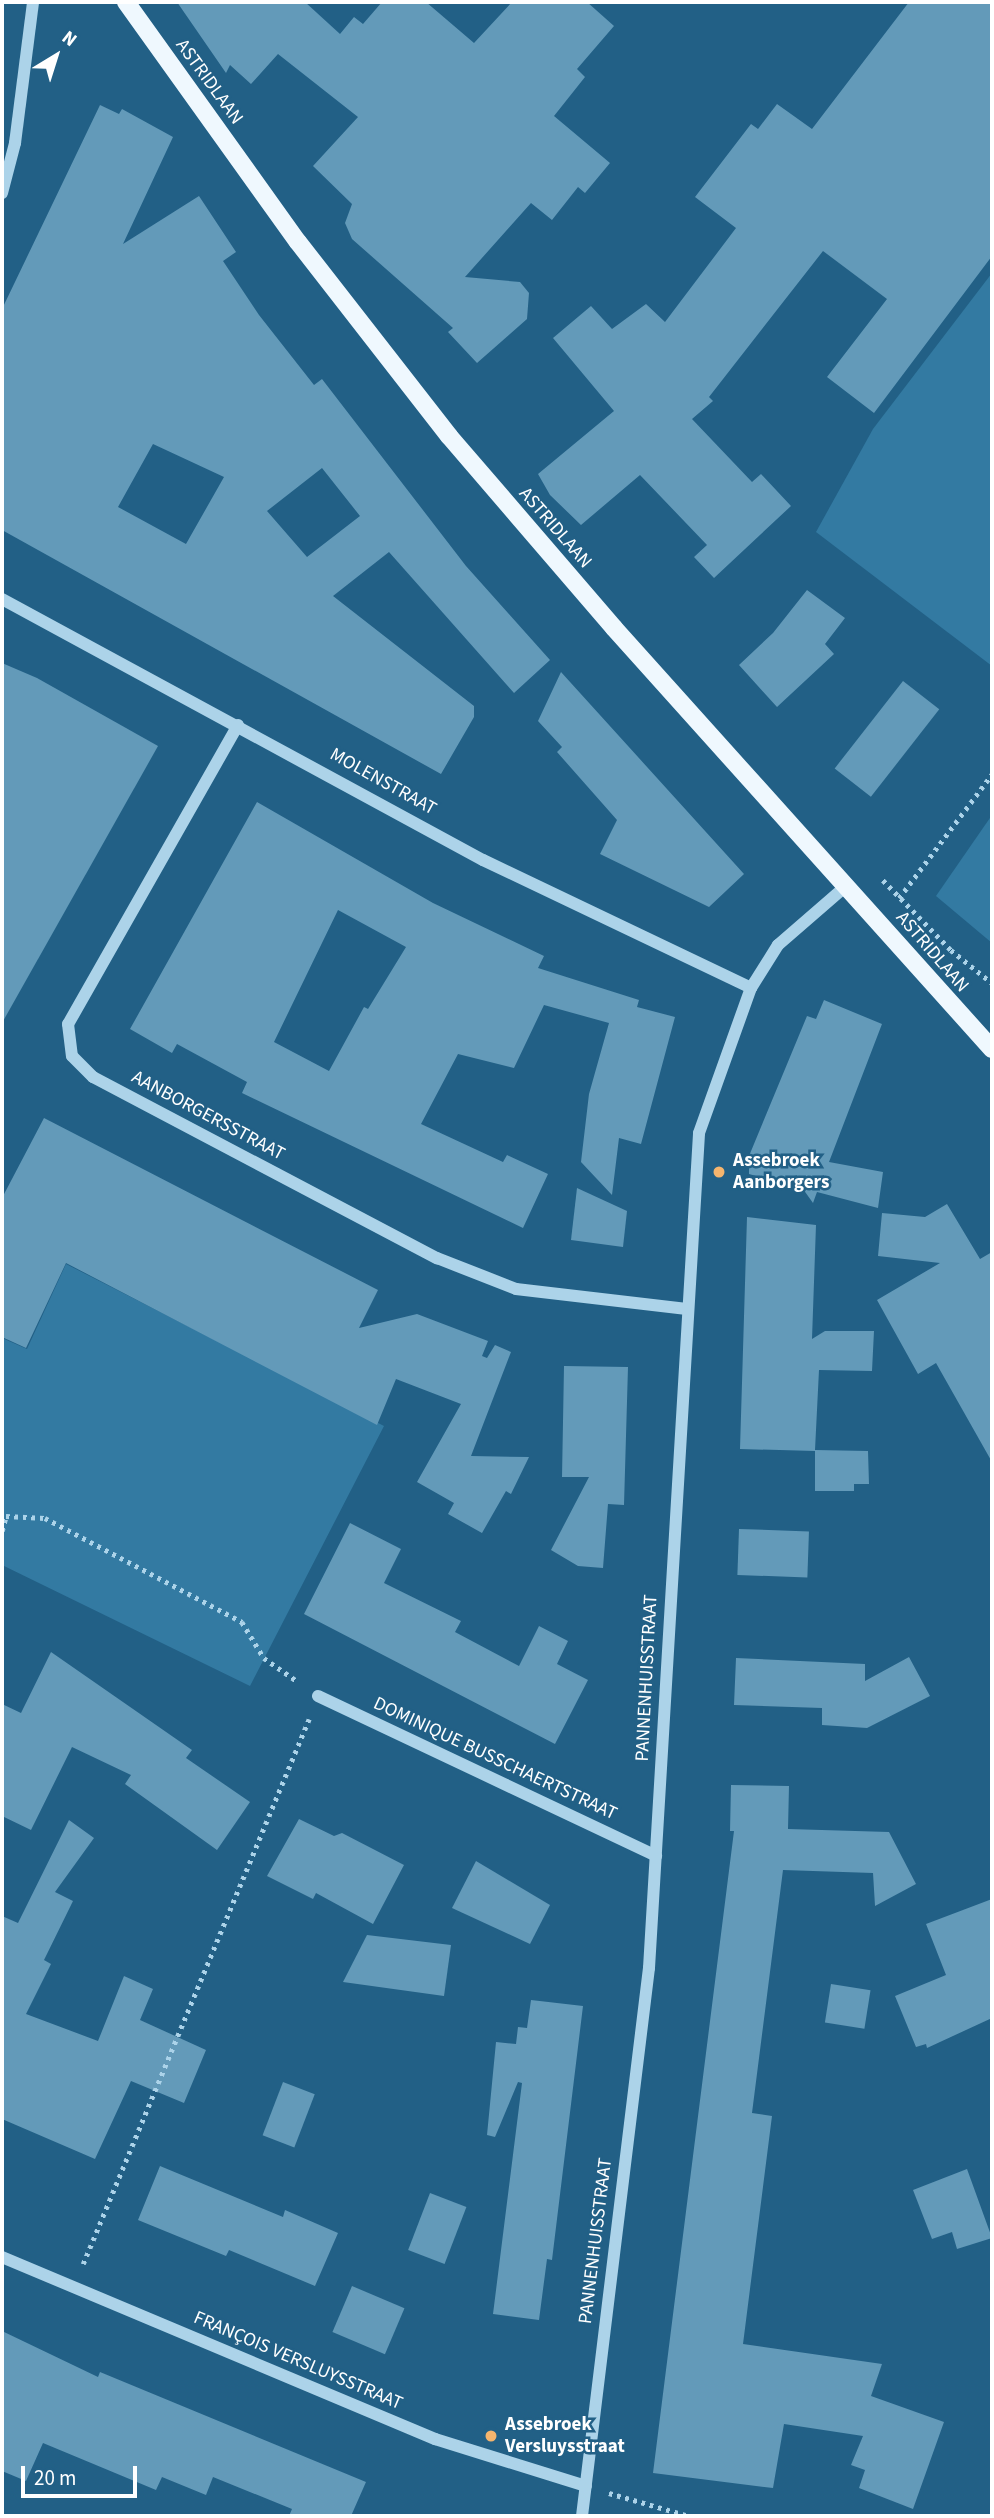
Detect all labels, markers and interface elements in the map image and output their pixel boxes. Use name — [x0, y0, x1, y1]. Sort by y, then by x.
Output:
north arrow — [21, 21, 91, 91]
text: N — [56, 25, 83, 54]
street label: ASTRIDLAAN — [170, 35, 248, 129]
street label: ASTRIDLAAN — [514, 483, 596, 573]
street label: MOLENSTRAAT — [326, 743, 440, 821]
street label: ASTRIDLAAN — [891, 907, 973, 997]
street label: AANBORGERSSTRAAT — [128, 1066, 288, 1166]
place label: Assebroek Aanborgers — [733, 1150, 829, 1194]
marker: Assebroek Aanborgers — [711, 1164, 727, 1180]
street label: PANNENHUISSTRAAT — [631, 1594, 663, 1762]
street label: DOMINIQUE BUSSCHAERTSTRAAT — [370, 1692, 620, 1826]
street label: PANNENHUISSTRAAT — [575, 2157, 617, 2325]
street label: FRANÇOIS VERSLUYSSTRAAT — [190, 2307, 406, 2415]
place label: Assebroek Versluysstraat — [505, 2414, 625, 2458]
marker: Assebroek Versluysstraat — [483, 2428, 499, 2444]
scale bar — [24, 2452, 140, 2496]
text: 20 m — [34, 2463, 76, 2493]

